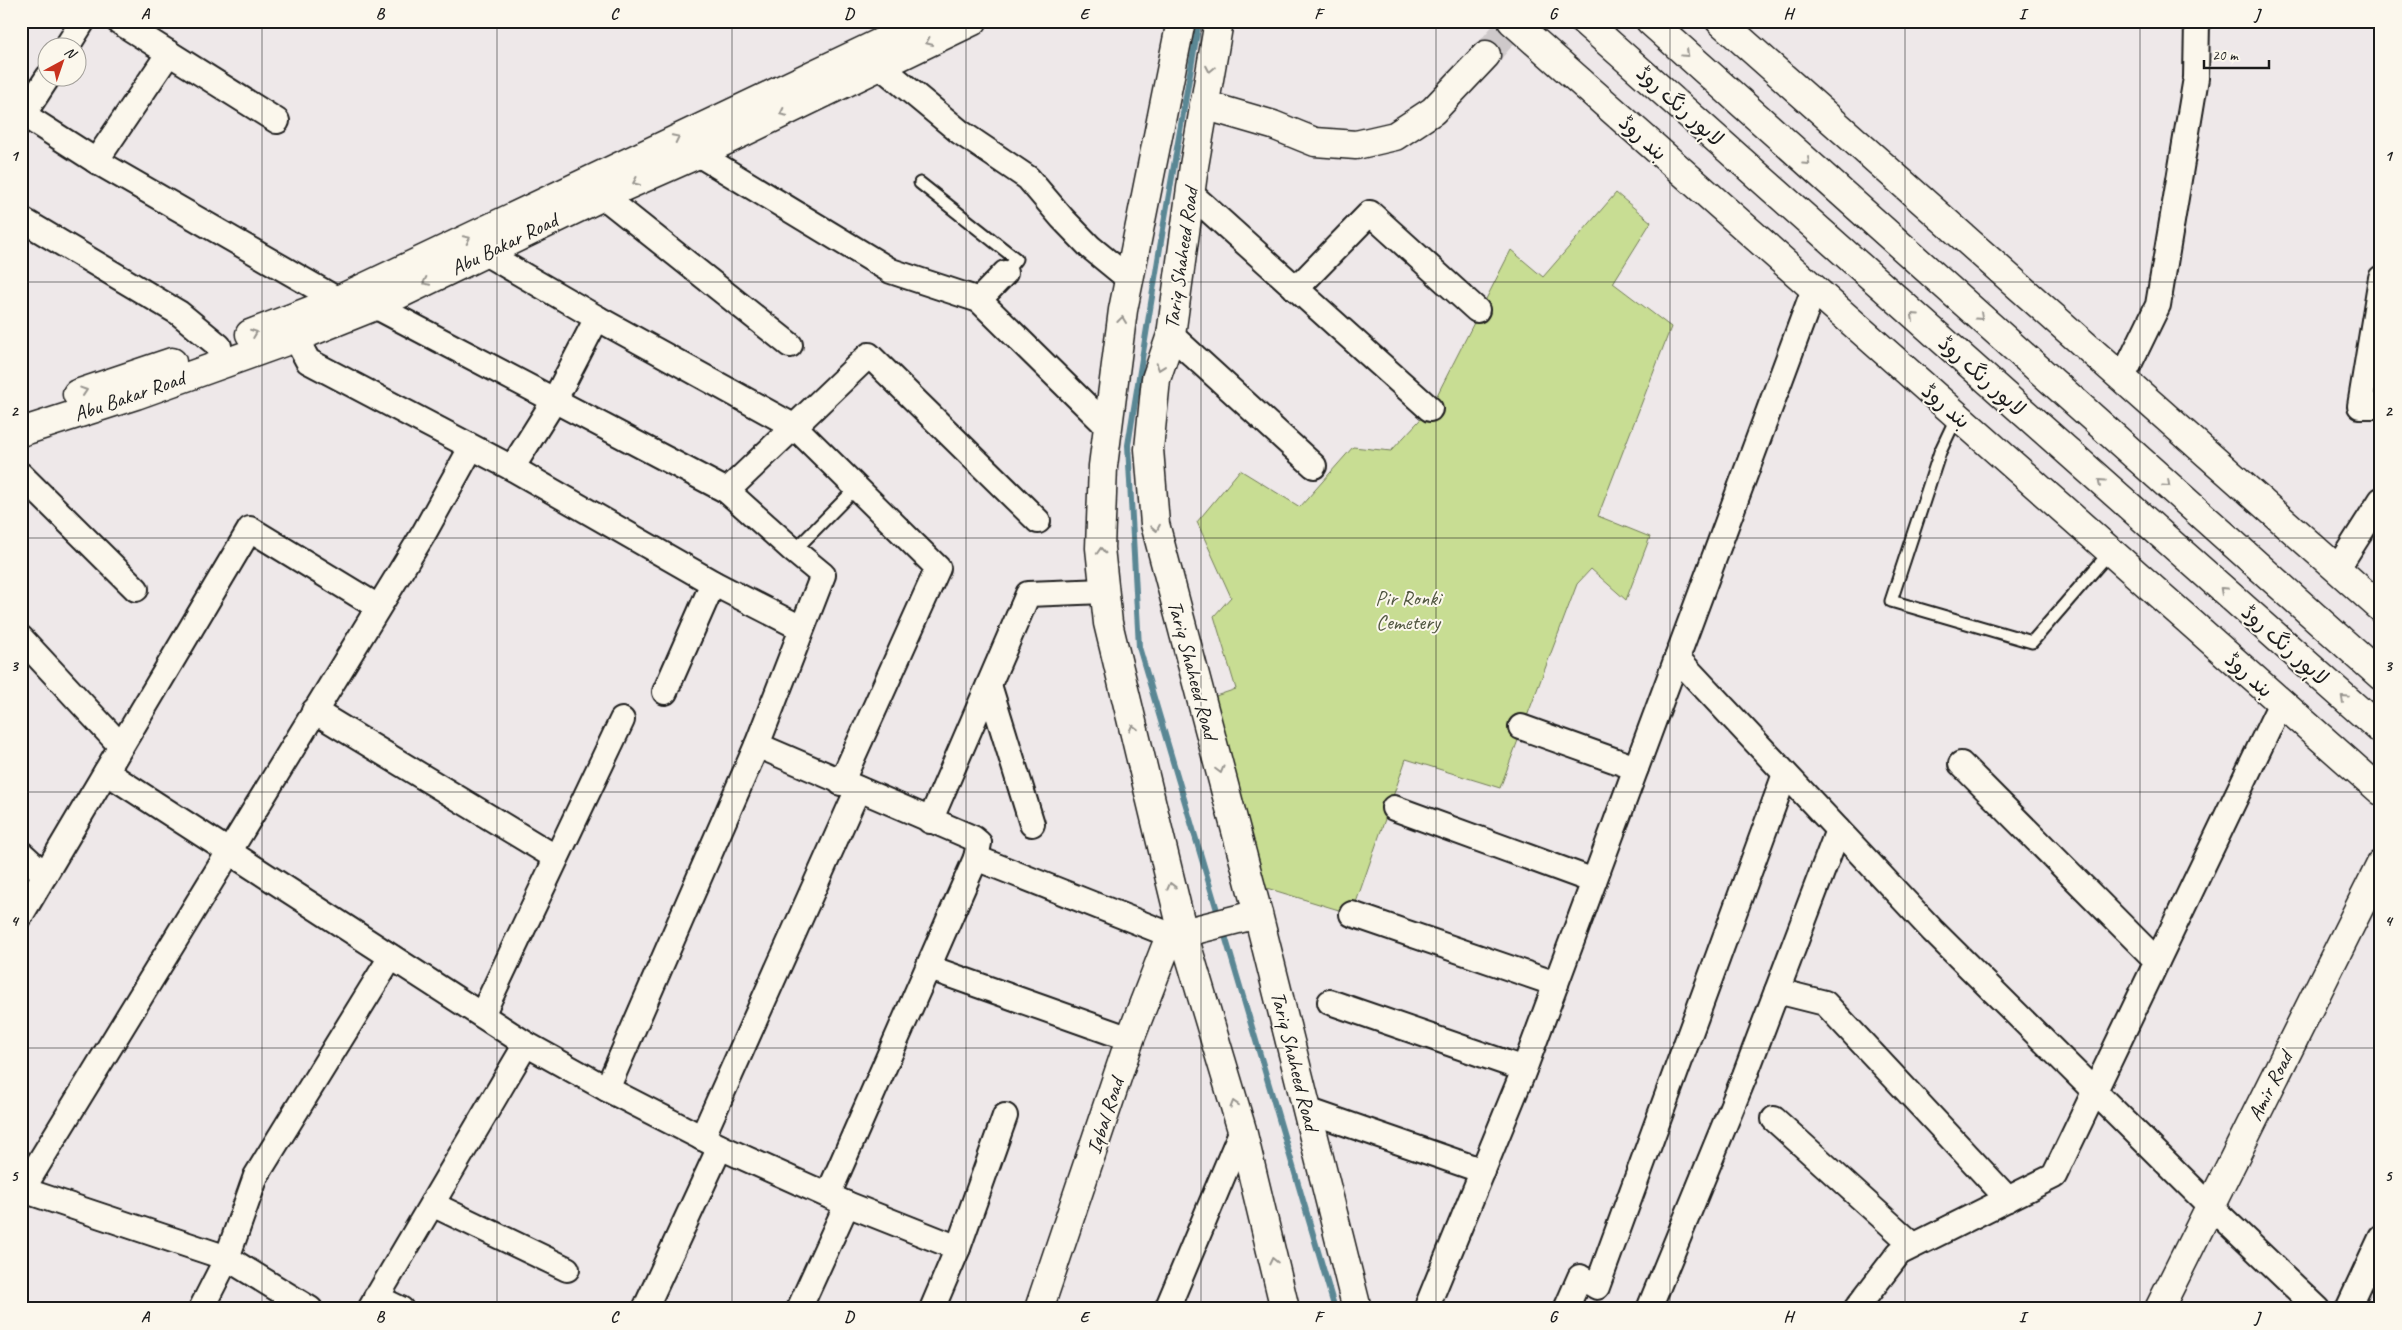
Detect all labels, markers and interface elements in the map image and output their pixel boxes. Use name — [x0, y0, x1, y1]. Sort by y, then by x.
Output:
text: A — [141, 4, 151, 24]
text: B — [376, 4, 386, 24]
text: C — [610, 4, 620, 24]
text: D — [844, 4, 855, 24]
text: E — [1080, 4, 1091, 24]
text: F — [1314, 4, 1325, 24]
text: G — [1549, 4, 1559, 24]
text: H — [1783, 4, 1795, 24]
text: I — [2019, 4, 2029, 24]
text: J — [2253, 4, 2262, 24]
one-way arrow — [925, 36, 934, 46]
north arrow — [38, 38, 88, 88]
scale bar — [2204, 38, 2270, 70]
text: N — [61, 43, 81, 63]
text: 20 m — [2212, 46, 2239, 65]
one-way arrow — [1681, 48, 1690, 57]
street label: لاہور رنگ روڈ — [1629, 60, 1729, 154]
one-way arrow — [1206, 65, 1216, 74]
one-way arrow — [779, 106, 788, 117]
street label: بند روڈ — [1613, 110, 1673, 166]
one-way arrow — [671, 134, 680, 144]
text: 1 — [10, 146, 19, 166]
text: 1 — [2384, 146, 2393, 166]
one-way arrow — [1802, 156, 1811, 165]
one-way arrow — [632, 175, 641, 186]
street label: Tariq Shaheed Road — [1158, 183, 1204, 330]
street label: Abu Bakar Road — [447, 205, 565, 281]
one-way arrow — [462, 234, 471, 245]
one-way arrow — [422, 275, 431, 286]
one-way arrow — [1975, 312, 1984, 321]
one-way arrow — [1911, 313, 1920, 322]
one-way arrow — [1116, 316, 1127, 324]
one-way arrow — [249, 328, 258, 339]
street label: لاہور رنگ روڈ — [1931, 330, 2031, 424]
one-way arrow — [1156, 362, 1166, 371]
street label: Abu Bakar Road — [70, 364, 191, 427]
street label: بند روڈ — [1916, 378, 1976, 434]
one-way arrow — [79, 387, 88, 397]
text: 2 — [10, 401, 19, 421]
text: 2 — [2384, 401, 2393, 421]
one-way arrow — [2098, 479, 2107, 488]
one-way arrow — [2161, 479, 2170, 488]
one-way arrow — [1150, 524, 1161, 532]
one-way arrow — [1095, 547, 1106, 555]
park label: Pir Ronki Cemetery — [1375, 585, 1444, 635]
one-way arrow — [2219, 587, 2228, 596]
street label: Tariq Shaheed Road — [1162, 598, 1225, 745]
street label: لاہور رنگ روڈ — [2234, 599, 2334, 693]
street label: بند روڈ — [2219, 647, 2279, 703]
text: 3 — [10, 656, 19, 676]
text: 3 — [2384, 656, 2393, 676]
one-way arrow — [2341, 695, 2350, 704]
one-way arrow — [1128, 724, 1139, 733]
one-way arrow — [1214, 765, 1224, 773]
one-way arrow — [1166, 882, 1177, 891]
text: 4 — [10, 911, 19, 931]
text: 4 — [2384, 911, 2393, 931]
street label: Tariq Shaheed Road — [1265, 989, 1325, 1136]
street label: Amir Road — [2242, 1045, 2300, 1125]
street label: Iqbal Road — [1081, 1071, 1131, 1157]
one-way arrow — [1230, 1100, 1240, 1108]
text: 5 — [11, 1166, 20, 1186]
text: 5 — [2385, 1166, 2394, 1186]
one-way arrow — [1268, 1257, 1279, 1266]
text: A — [141, 1307, 151, 1327]
text: B — [376, 1307, 386, 1327]
text: C — [610, 1307, 620, 1327]
text: D — [844, 1307, 855, 1327]
text: E — [1080, 1307, 1091, 1327]
text: F — [1314, 1307, 1325, 1327]
text: G — [1549, 1307, 1559, 1327]
text: H — [1783, 1307, 1795, 1327]
text: I — [2019, 1307, 2029, 1327]
text: J — [2253, 1307, 2262, 1327]

